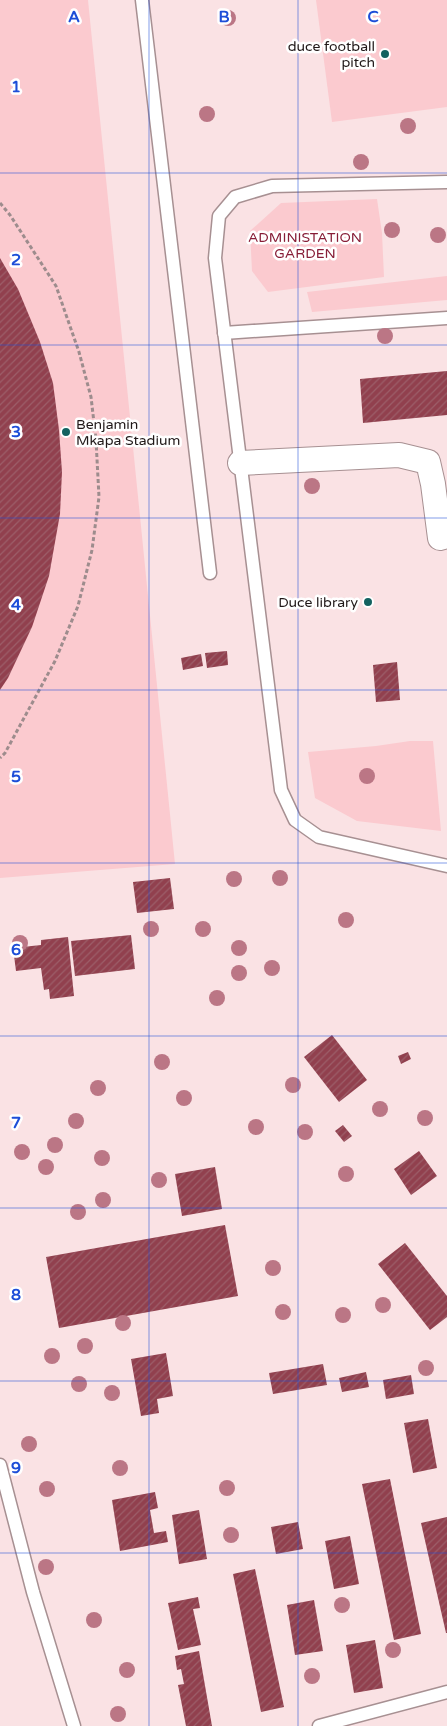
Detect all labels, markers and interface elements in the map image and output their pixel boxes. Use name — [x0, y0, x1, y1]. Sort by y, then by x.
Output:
text: A — [68, 7, 80, 27]
text: B — [218, 7, 230, 27]
text: C — [367, 7, 379, 27]
place label: duce football pitch — [288, 38, 375, 71]
marker: duce football pitch — [379, 48, 391, 60]
text: 1 — [11, 77, 21, 97]
park label: ADMINISTATION GARDEN — [248, 229, 362, 262]
text: 2 — [11, 250, 21, 270]
place label: Benjamin Mkapa Stadium — [76, 416, 180, 449]
text: 3 — [11, 422, 21, 442]
marker: Benjamin Mkapa Stadium — [60, 426, 72, 438]
place label: Duce library — [278, 594, 358, 611]
text: 4 — [11, 595, 21, 615]
marker: Duce library — [362, 596, 374, 608]
text: 5 — [11, 767, 21, 787]
text: 6 — [11, 940, 21, 960]
text: 7 — [11, 1113, 21, 1133]
text: 8 — [11, 1285, 21, 1305]
text: 9 — [11, 1458, 21, 1478]

